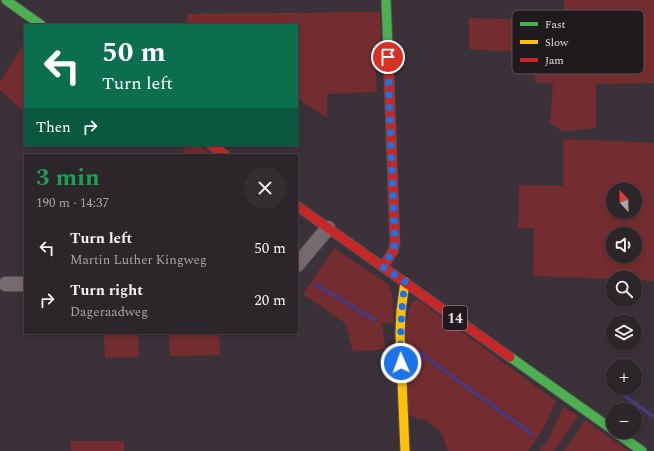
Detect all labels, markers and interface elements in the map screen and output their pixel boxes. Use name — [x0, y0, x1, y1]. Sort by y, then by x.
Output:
legend — [512, 10, 644, 74]
text: Fast — [545, 16, 566, 33]
text: 50 m — [102, 31, 166, 74]
text: Slow — [545, 34, 569, 51]
icon: left — [36, 40, 88, 92]
pin — [371, 40, 405, 74]
icon: arrive — [377, 46, 399, 68]
text: Jam — [545, 52, 564, 69]
text: Turn left — [102, 70, 173, 97]
text: Then — [36, 116, 71, 139]
icon: right — [79, 116, 101, 138]
text: 3 min — [36, 160, 100, 196]
button: close — [244, 167, 286, 209]
north arrow — [606, 183, 642, 219]
map controls — [606, 183, 642, 439]
text: 190 m · 14:37 — [36, 193, 109, 213]
text: Turn left — [70, 227, 132, 250]
button: sound — [606, 227, 642, 263]
icon: left — [36, 237, 58, 259]
text: 50 m — [254, 237, 286, 260]
text: Martin Luther Kingweg — [70, 250, 207, 270]
button: search — [606, 271, 642, 307]
text: Turn right — [70, 279, 143, 302]
icon: right — [36, 289, 58, 311]
text: 20 m — [254, 289, 286, 312]
text: Dageraadweg — [70, 302, 148, 322]
road number: 14 — [443, 306, 467, 330]
button: layers — [606, 315, 642, 351]
position arrow — [380, 342, 422, 384]
button: + — [606, 359, 642, 395]
button: − — [606, 403, 642, 439]

